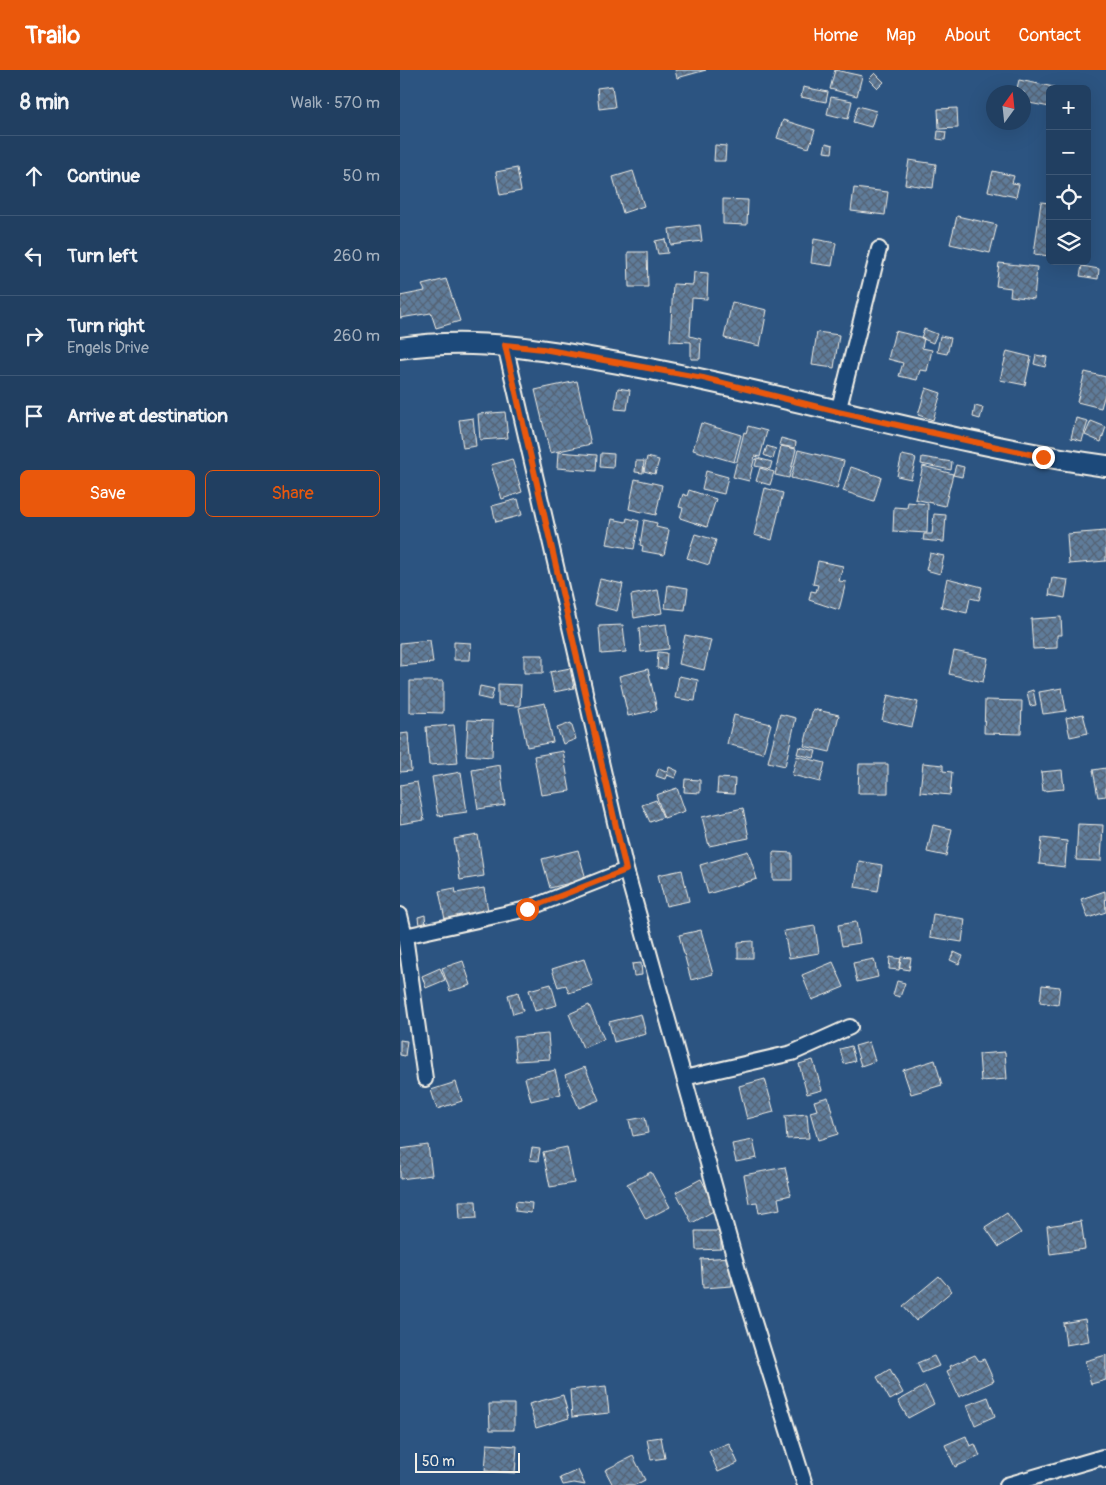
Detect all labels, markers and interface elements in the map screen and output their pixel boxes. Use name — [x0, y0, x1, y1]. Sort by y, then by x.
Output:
text: Trailo — [25, 21, 80, 50]
text: Home — [813, 24, 858, 47]
text: Map — [886, 24, 916, 47]
text: About — [944, 24, 990, 47]
text: Contact — [1018, 24, 1081, 47]
north arrow — [986, 85, 1031, 130]
map controls — [1046, 85, 1091, 265]
button: + — [1046, 85, 1091, 130]
text: 8 min — [20, 89, 69, 116]
text: Walk · 570 m — [291, 93, 380, 113]
button: − — [1046, 130, 1091, 175]
icon: ahead — [20, 162, 48, 190]
text: Continue — [67, 164, 140, 188]
text: 50 m — [343, 166, 380, 186]
button: locate — [1046, 175, 1091, 220]
button: layers — [1046, 220, 1091, 265]
icon: left — [20, 242, 48, 270]
text: Turn left — [67, 244, 137, 268]
text: 260 m — [333, 246, 380, 266]
text: Turn right — [67, 314, 145, 338]
icon: right — [20, 322, 48, 350]
text: 260 m — [333, 326, 380, 346]
text: Engels Drive — [67, 338, 149, 358]
icon: arrive — [20, 402, 48, 430]
text: Arrive at destination — [67, 404, 228, 428]
route end — [1032, 446, 1055, 469]
button: Save — [20, 470, 195, 517]
button: Share — [205, 470, 380, 517]
route start — [516, 898, 539, 921]
scale bar — [415, 1450, 520, 1473]
text: 50 m — [422, 1453, 455, 1470]

